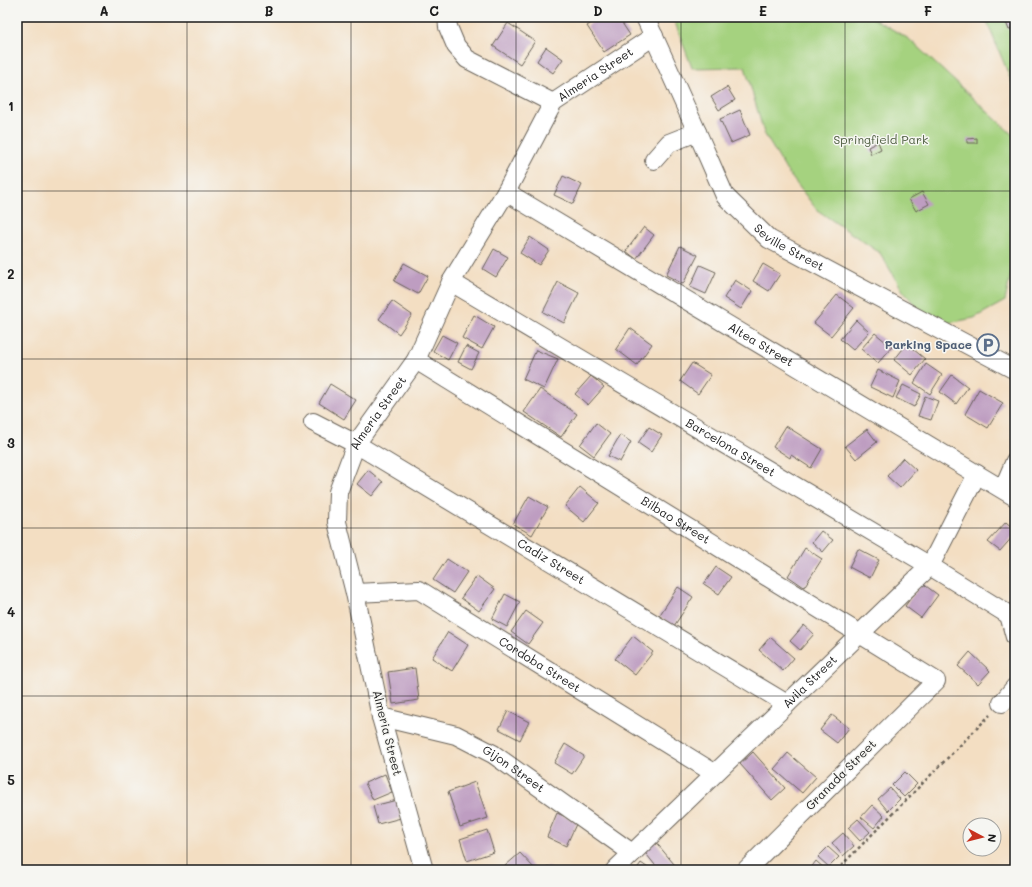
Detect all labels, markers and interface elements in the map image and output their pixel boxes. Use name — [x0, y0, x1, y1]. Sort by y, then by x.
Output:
text: A — [99, 2, 109, 19]
text: B — [265, 2, 274, 19]
text: C — [429, 2, 439, 19]
text: D — [593, 2, 603, 19]
text: E — [759, 2, 767, 19]
text: F — [924, 2, 932, 19]
street label: Almeria Street — [554, 43, 636, 105]
text: 1 — [8, 97, 14, 114]
park label: Springfield Park — [834, 131, 928, 147]
street label: Seville Street — [751, 220, 827, 274]
text: 2 — [7, 265, 15, 282]
street label: Altea Street — [726, 318, 797, 370]
parking icon: Parking Space — [975, 332, 1001, 358]
place label: Parking Space — [885, 336, 972, 352]
street label: Almeria Street — [345, 372, 409, 452]
street label: Barcelona Street — [683, 414, 779, 480]
text: 3 — [7, 434, 15, 451]
street label: Bilbao Street — [638, 492, 714, 547]
street label: Cadiz Street — [515, 534, 588, 587]
text: 4 — [7, 603, 15, 620]
street label: Cordoba Street — [496, 632, 584, 695]
street label: Avila Street — [779, 651, 840, 711]
street label: Almeria Street — [370, 688, 406, 777]
street label: Granada Street — [802, 736, 879, 813]
street label: Gijon Street — [480, 741, 548, 795]
text: 5 — [7, 771, 15, 788]
north arrow — [962, 817, 1002, 857]
text: N — [984, 833, 1000, 843]

